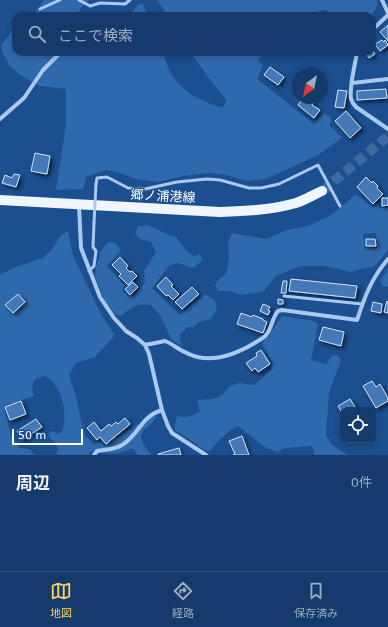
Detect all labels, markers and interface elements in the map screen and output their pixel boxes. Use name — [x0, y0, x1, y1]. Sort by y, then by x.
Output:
search box — [12, 12, 376, 56]
icon: search — [26, 23, 48, 45]
text: ここで検索 — [58, 27, 133, 45]
north arrow — [292, 68, 328, 104]
street label: 郷ノ浦港線 — [130, 187, 196, 205]
map controls — [340, 407, 376, 443]
button: locate — [340, 407, 376, 443]
scale bar — [12, 427, 83, 446]
text: 50 m — [18, 429, 46, 442]
text: 周辺 — [16, 473, 50, 493]
text: 0件 — [351, 475, 372, 490]
tab: 地図 — [50, 580, 72, 620]
tab: 経路 — [172, 580, 194, 620]
tab: 保存済み — [294, 580, 338, 620]

